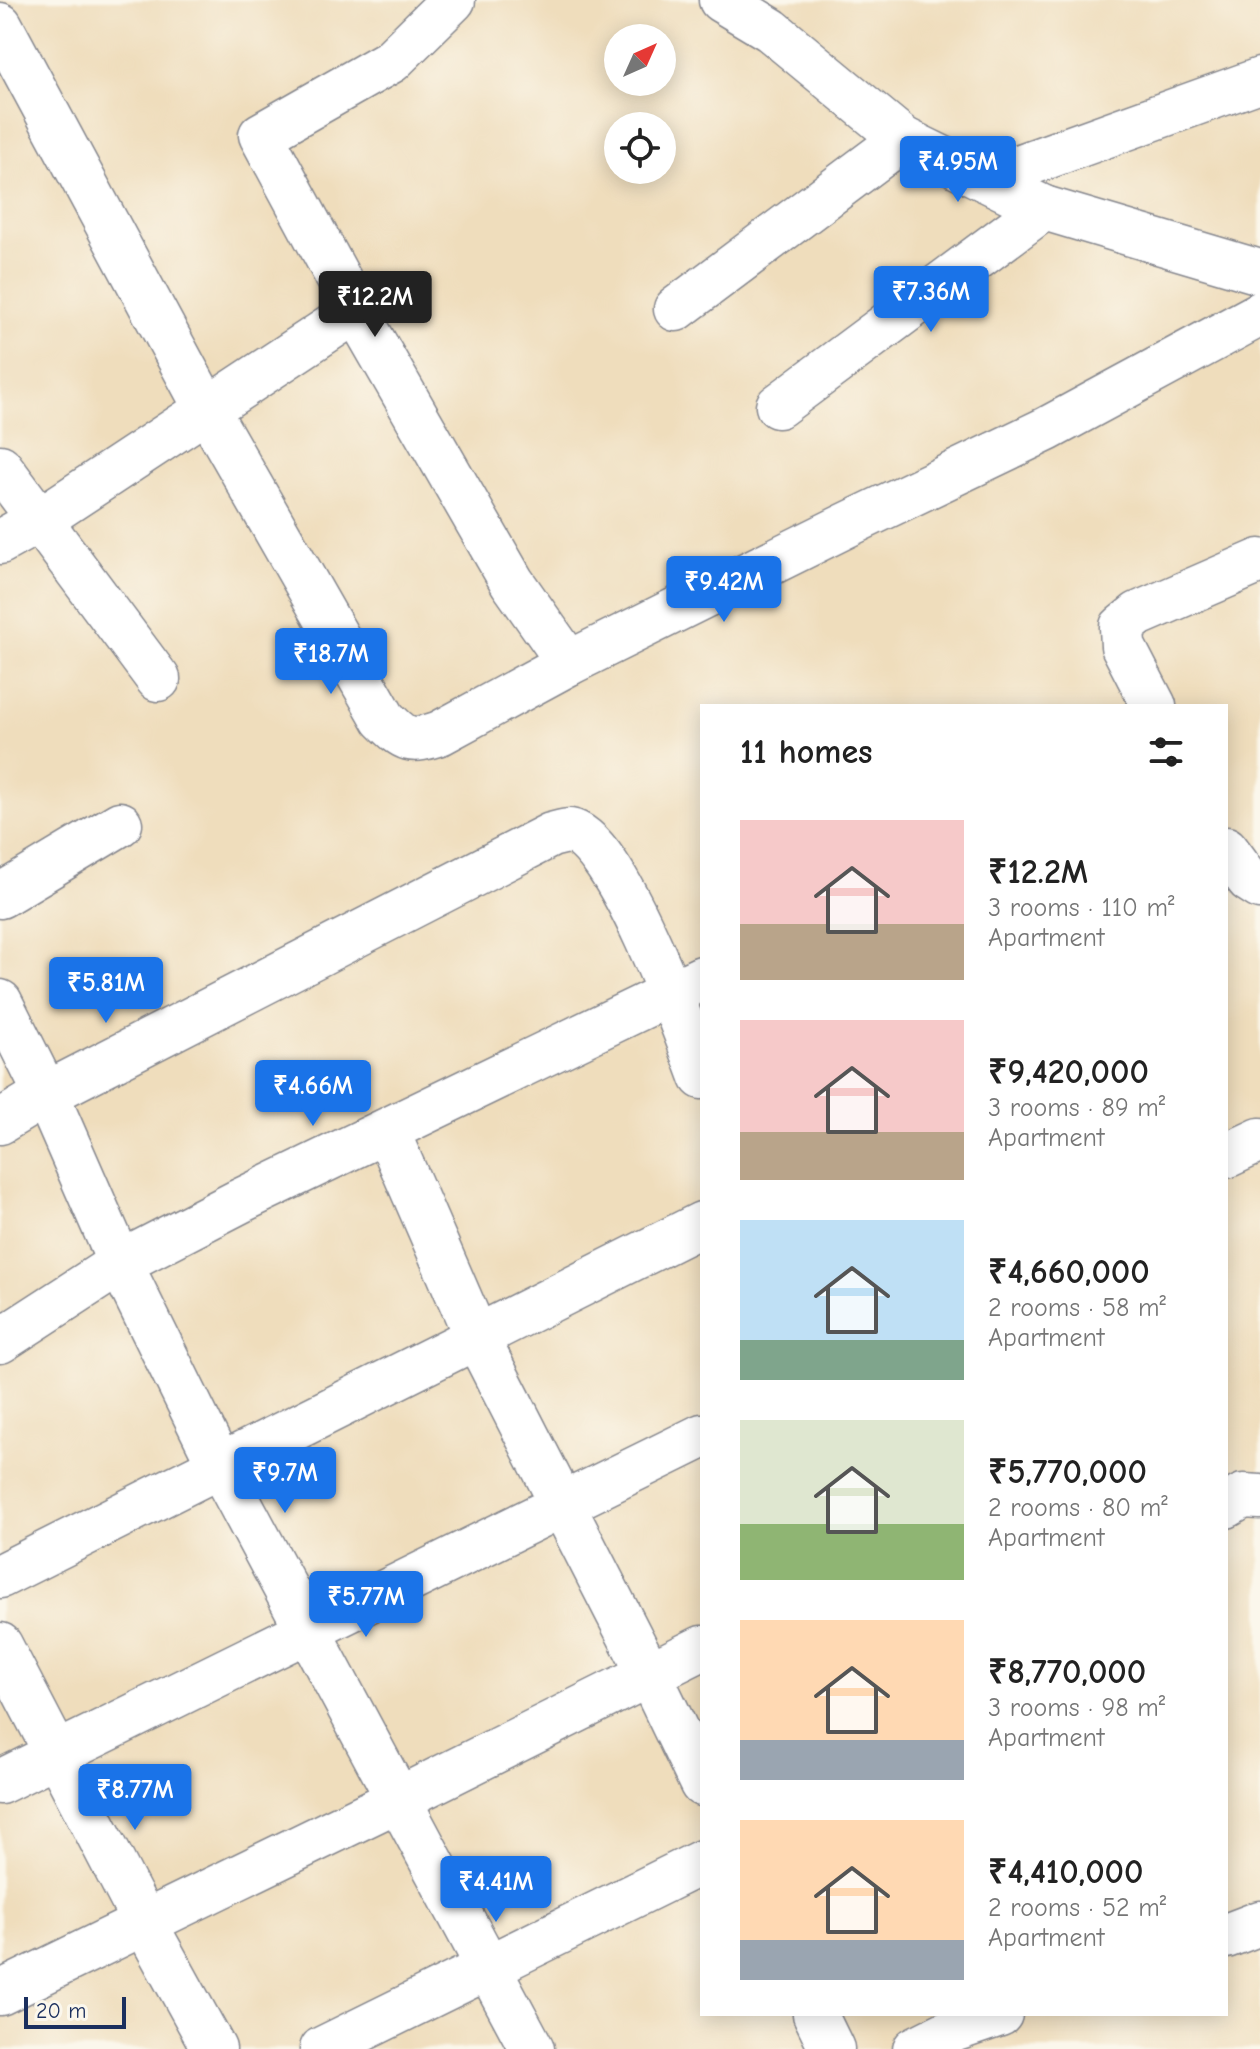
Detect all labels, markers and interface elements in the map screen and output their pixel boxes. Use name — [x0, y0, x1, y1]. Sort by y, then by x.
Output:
north arrow — [604, 24, 676, 96]
map controls — [604, 24, 676, 184]
button: locate — [604, 112, 676, 184]
pin: ₹4.95M — [893, 136, 1023, 204]
text: ₹4.95M — [918, 147, 998, 177]
pin: ₹7.36M — [866, 266, 996, 334]
pin: ₹12.2M — [310, 271, 440, 339]
text: ₹7.36M — [892, 277, 970, 307]
text: ₹12.2M — [337, 282, 413, 312]
pin: ₹9.42M — [659, 556, 789, 624]
text: ₹9.42M — [684, 567, 764, 597]
pin: ₹18.7M — [266, 628, 396, 696]
text: ₹18.7M — [293, 639, 369, 669]
icon: filters — [1144, 730, 1188, 774]
text: 11 homes — [740, 732, 873, 772]
icon: home — [804, 852, 900, 948]
text: ₹12.2M — [988, 852, 1088, 892]
text: 3 rooms · 110 m² — [988, 893, 1175, 923]
text: Apartment — [988, 923, 1104, 953]
pin: ₹5.81M — [41, 957, 171, 1025]
text: ₹5.81M — [67, 968, 145, 998]
icon: home — [804, 1052, 900, 1148]
text: ₹9,420,000 — [988, 1052, 1149, 1092]
pin: ₹4.66M — [248, 1060, 378, 1128]
text: ₹4.66M — [273, 1071, 353, 1101]
text: 3 rooms · 89 m² — [988, 1093, 1165, 1123]
text: Apartment — [988, 1123, 1104, 1153]
icon: home — [804, 1252, 900, 1348]
text: ₹4,660,000 — [988, 1252, 1150, 1292]
text: 2 rooms · 58 m² — [988, 1293, 1166, 1323]
text: Apartment — [988, 1323, 1104, 1353]
pin: ₹9.7M — [229, 1447, 341, 1515]
icon: home — [804, 1452, 900, 1548]
text: ₹5,770,000 — [988, 1452, 1147, 1492]
text: ₹9.7M — [252, 1458, 318, 1488]
text: 2 rooms · 80 m² — [988, 1493, 1168, 1523]
text: Apartment — [988, 1523, 1104, 1553]
pin: ₹5.77M — [301, 1571, 431, 1639]
text: ₹5.77M — [327, 1582, 405, 1612]
icon: home — [804, 1652, 900, 1748]
text: ₹8,770,000 — [988, 1652, 1146, 1692]
text: 3 rooms · 98 m² — [988, 1693, 1165, 1723]
text: Apartment — [988, 1723, 1104, 1753]
pin: ₹8.77M — [70, 1764, 200, 1832]
text: ₹8.77M — [96, 1775, 174, 1805]
icon: home — [804, 1852, 900, 1948]
text: ₹4,410,000 — [988, 1852, 1143, 1892]
pin: ₹4.41M — [431, 1856, 561, 1924]
text: ₹4.41M — [458, 1867, 534, 1897]
text: 2 rooms · 52 m² — [988, 1893, 1166, 1923]
text: Apartment — [988, 1923, 1104, 1953]
scale bar — [24, 1993, 126, 2029]
text: 20 m — [36, 1998, 86, 2024]

